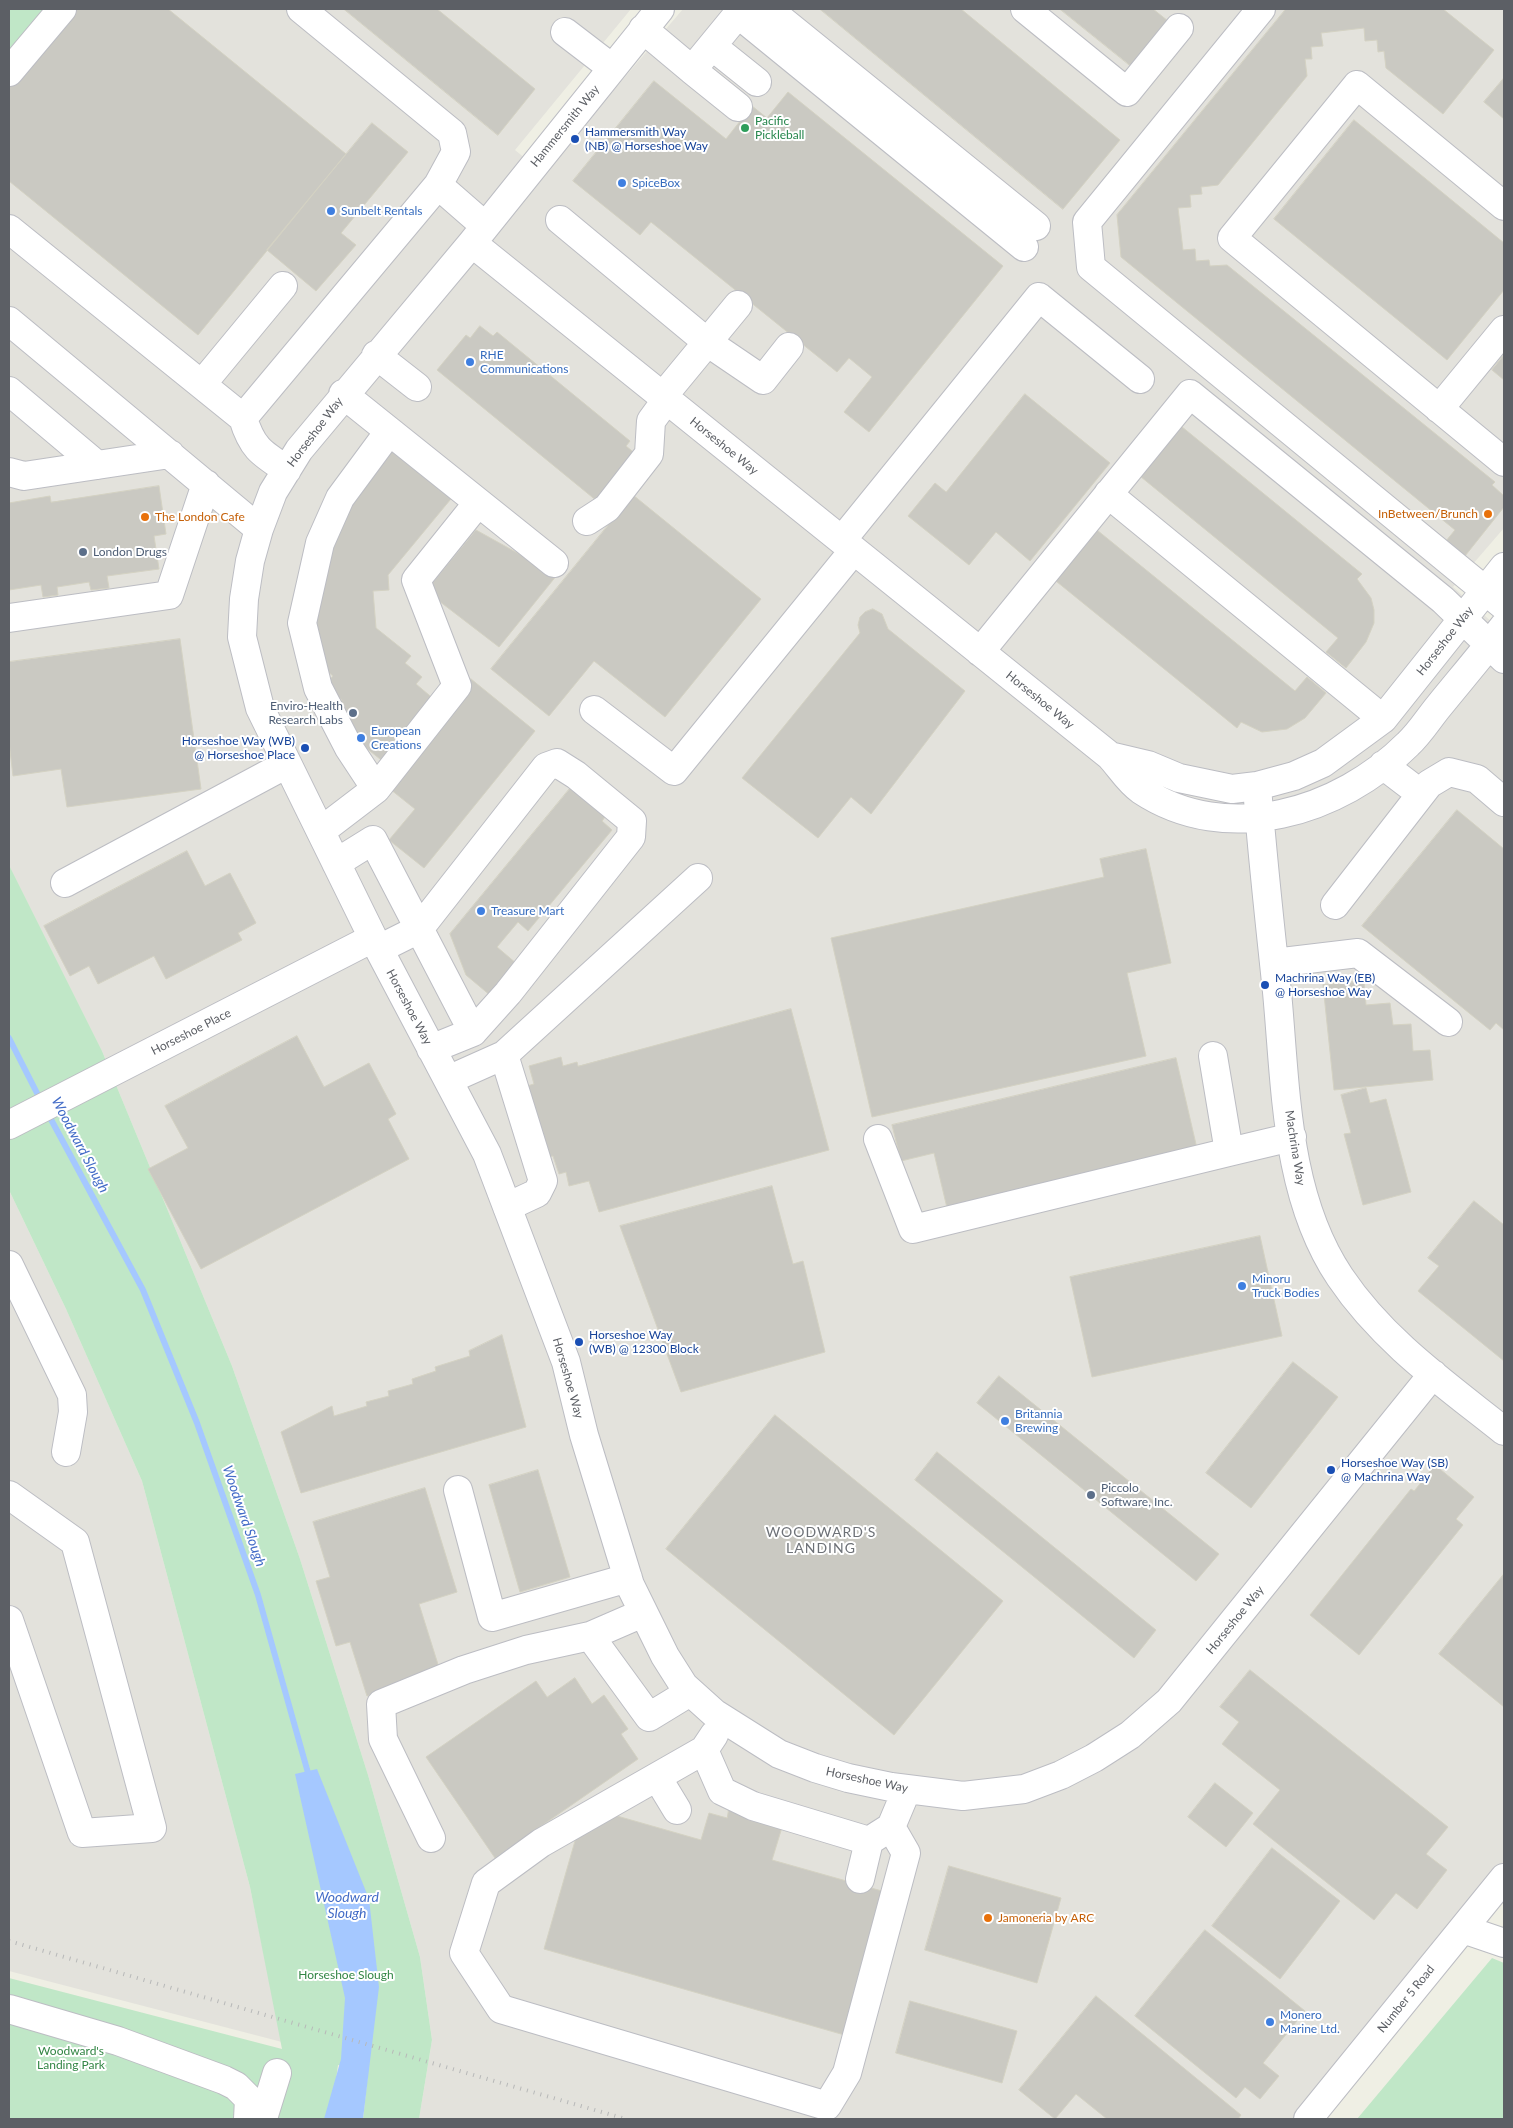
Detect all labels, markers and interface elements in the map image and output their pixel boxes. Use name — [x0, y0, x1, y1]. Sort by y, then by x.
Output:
street label: Hammersmith Way — [528, 82, 602, 170]
place label: Pacific Pickleball — [755, 114, 804, 142]
marker: Pacific Pickleball — [739, 122, 751, 134]
place label: Hammersmith Way (NB) @ Horseshoe Way — [585, 125, 708, 153]
marker: Hammersmith Way (NB) @ Horseshoe Way — [569, 133, 581, 145]
place label: SpiceBox — [632, 176, 680, 190]
marker: SpiceBox — [616, 177, 628, 189]
place label: Sunbelt Rentals — [341, 204, 422, 218]
marker: Sunbelt Rentals — [325, 205, 337, 217]
place label: RHE Communications — [480, 348, 568, 376]
marker: RHE Communications — [464, 356, 476, 368]
street label: Horseshoe Way — [284, 394, 346, 470]
street label: Horseshoe Way — [687, 414, 761, 478]
place label: InBetween/Brunch — [1378, 507, 1478, 521]
marker: InBetween/Brunch — [1482, 508, 1494, 520]
place label: The London Cafe — [155, 510, 245, 524]
marker: The London Cafe — [139, 511, 151, 523]
place label: London Drugs — [93, 545, 167, 559]
marker: London Drugs — [77, 546, 89, 558]
street label: Horseshoe Way — [1414, 604, 1476, 678]
street label: Horseshoe Way — [1003, 668, 1077, 732]
place label: Enviro-Health Research Labs — [268, 699, 343, 727]
marker: Enviro-Health Research Labs — [347, 707, 359, 719]
place label: European Creations — [371, 724, 421, 752]
marker: European Creations — [355, 732, 367, 744]
place label: Horseshoe Way (WB) @ Horseshoe Place — [182, 734, 295, 762]
marker: Horseshoe Way (WB) @ Horseshoe Place — [299, 742, 311, 754]
place label: Treasure Mart — [491, 904, 564, 918]
marker: Treasure Mart — [475, 905, 487, 917]
street label: Horseshoe Way — [383, 967, 435, 1047]
place label: Machrina Way (EB) @ Horseshoe Way — [1275, 971, 1375, 999]
marker: Machrina Way (EB) @ Horseshoe Way — [1259, 979, 1271, 991]
street label: Horseshoe Place — [149, 1006, 233, 1058]
water label: Woodward Slough — [48, 1094, 112, 1196]
street label: Machrina Way — [1282, 1109, 1308, 1187]
place label: Minoru Truck Bodies — [1252, 1272, 1319, 1300]
marker: Minoru Truck Bodies — [1236, 1280, 1248, 1292]
place label: Horseshoe Way (WB) @ 12300 Block — [589, 1328, 699, 1356]
street label: Horseshoe Way — [550, 1336, 586, 1420]
marker: Horseshoe Way (WB) @ 12300 Block — [573, 1336, 585, 1348]
place label: Britannia Brewing — [1015, 1407, 1062, 1435]
marker: Britannia Brewing — [999, 1415, 1011, 1427]
place label: Horseshoe Way (SB) @ Machrina Way — [1341, 1456, 1448, 1484]
water label: Woodward Slough — [219, 1463, 269, 1569]
marker: Horseshoe Way (SB) @ Machrina Way — [1325, 1464, 1337, 1476]
place label: Piccolo Software, Inc. — [1101, 1481, 1172, 1509]
marker: Piccolo Software, Inc. — [1085, 1489, 1097, 1501]
district label: WOODWARD'S LANDING — [764, 1524, 878, 1556]
street label: Horseshoe Way — [1203, 1583, 1267, 1657]
street label: Horseshoe Way — [825, 1764, 909, 1796]
water label: Woodward Slough — [315, 1889, 379, 1921]
place label: Jamoneria by ARC — [998, 1911, 1094, 1925]
marker: Jamoneria by ARC — [982, 1912, 994, 1924]
street label: Number 5 Road — [1374, 1962, 1438, 2036]
park label: Horseshoe Slough — [298, 1968, 394, 1982]
place label: Monero Marine Ltd. — [1280, 2008, 1340, 2036]
marker: Monero Marine Ltd. — [1264, 2016, 1276, 2028]
park label: Woodward's Landing Park — [37, 2044, 105, 2072]

